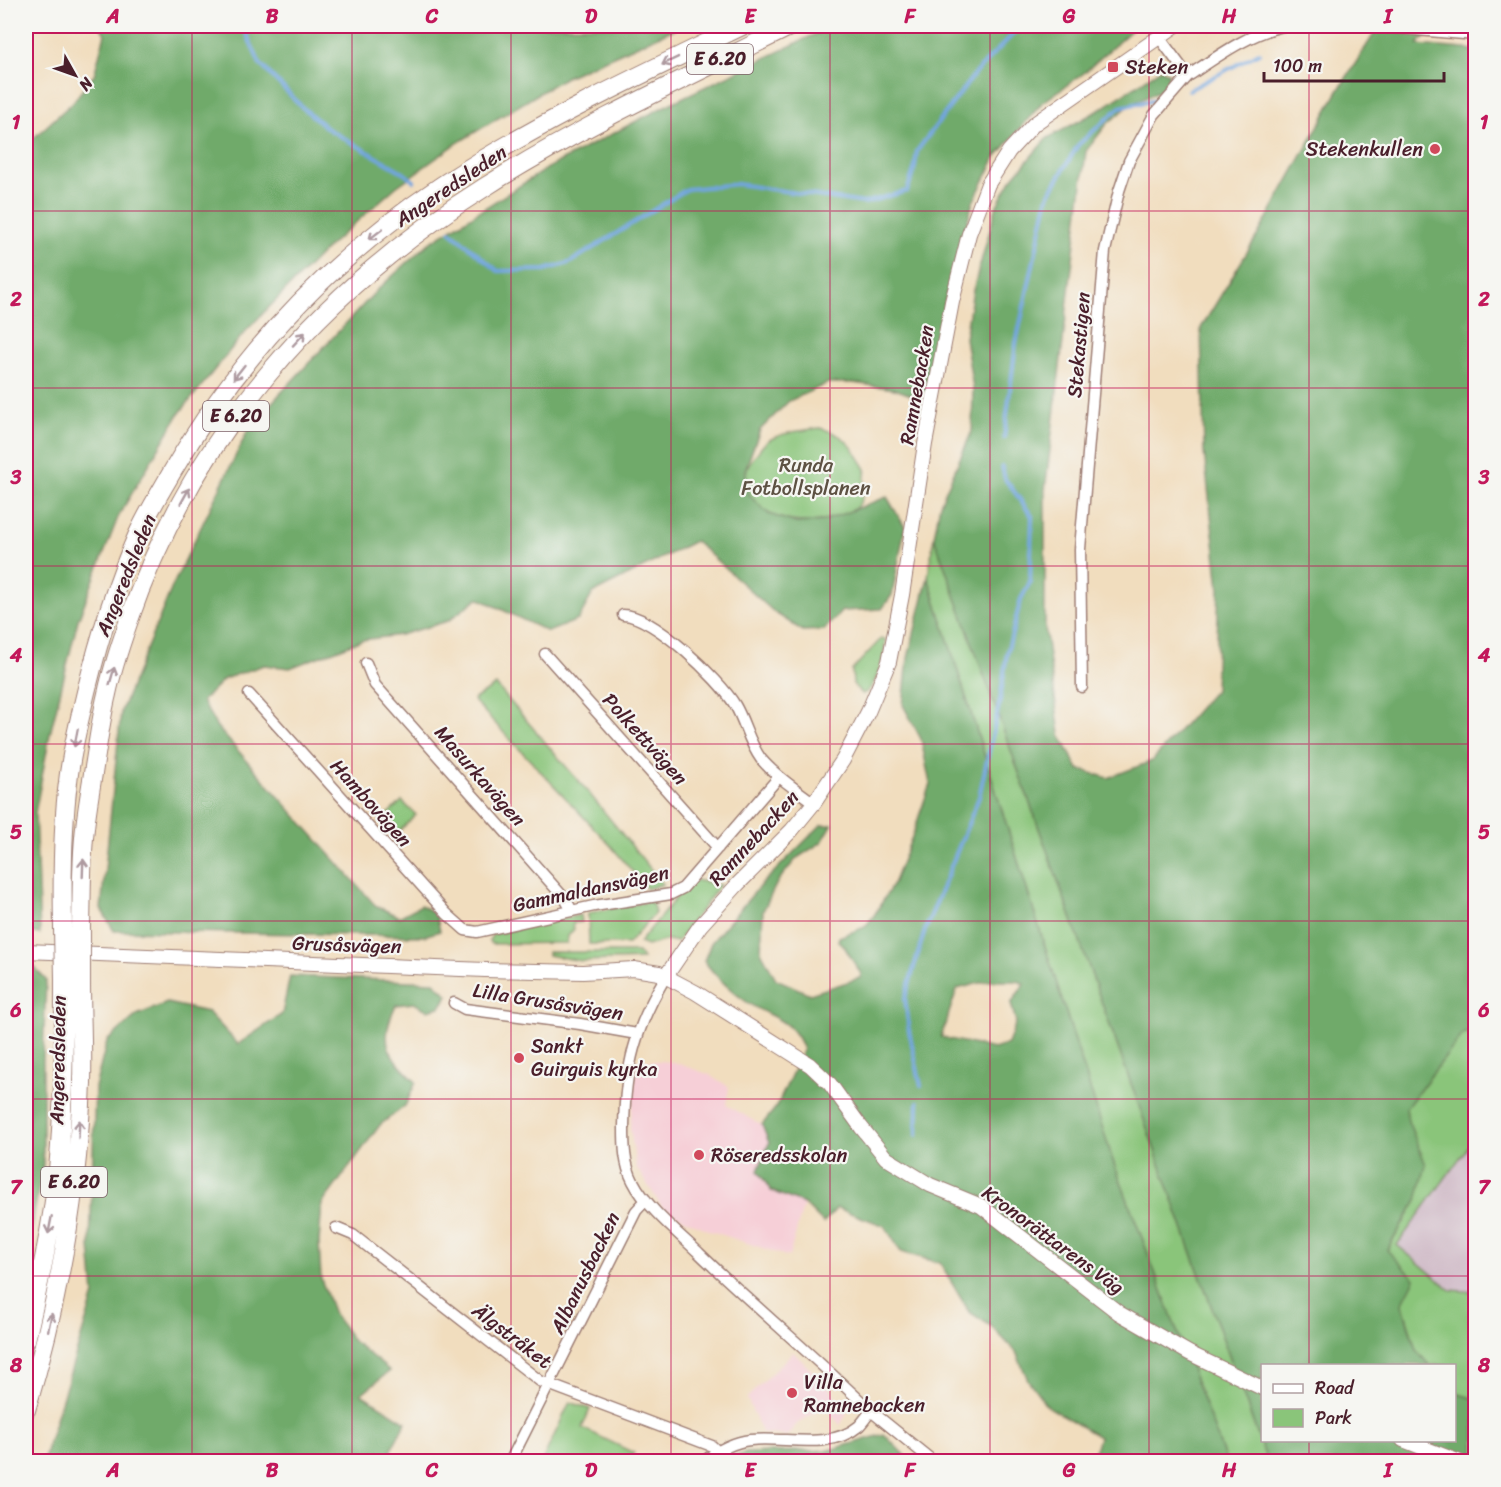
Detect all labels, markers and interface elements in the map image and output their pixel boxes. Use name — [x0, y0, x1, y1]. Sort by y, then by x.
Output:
text: A — [105, 0, 120, 34]
text: B — [266, 0, 279, 34]
text: C — [425, 0, 439, 34]
text: D — [585, 0, 598, 34]
text: E — [744, 0, 757, 34]
text: F — [904, 0, 917, 34]
text: G — [1062, 0, 1076, 34]
text: H — [1221, 0, 1237, 34]
text: I — [1383, 0, 1394, 34]
road number: E 6.20 — [687, 44, 753, 74]
north arrow — [45, 45, 105, 105]
scale bar — [1264, 45, 1444, 83]
place label: Steken — [1125, 50, 1188, 85]
text: 100 m — [1273, 50, 1322, 82]
one-way arrow — [662, 55, 680, 67]
marker: Steken — [1106, 60, 1120, 74]
text: N — [71, 70, 101, 99]
text: 1 — [12, 105, 21, 140]
text: 1 — [1480, 105, 1489, 140]
place label: Stekenkullen — [1306, 132, 1423, 167]
street label: Angeredsleden — [387, 135, 515, 237]
marker: Stekenkullen — [1428, 142, 1442, 156]
one-way arrow — [369, 228, 385, 241]
text: 2 — [9, 282, 22, 317]
text: 2 — [1477, 282, 1490, 317]
street label: Stekastigen — [1057, 291, 1101, 399]
street label: Ramnebacken — [889, 322, 945, 448]
one-way arrow — [292, 331, 306, 346]
one-way arrow — [233, 364, 246, 380]
road number: E 6.20 — [203, 401, 269, 431]
park label: Runda Fotbollsplanen — [741, 448, 871, 506]
text: 3 — [10, 460, 22, 495]
text: 3 — [1478, 460, 1490, 495]
one-way arrow — [179, 488, 191, 505]
street label: Angeredsleden — [85, 508, 167, 642]
text: 4 — [9, 638, 23, 673]
text: 4 — [1477, 638, 1491, 673]
one-way arrow — [107, 667, 118, 686]
street label: Polkettvägen — [593, 684, 697, 794]
street label: Masurkavägen — [426, 717, 535, 835]
one-way arrow — [70, 728, 81, 747]
street label: Hambovägen — [321, 750, 421, 856]
street label: Ramnebacken — [700, 782, 808, 894]
text: 5 — [10, 815, 22, 850]
text: 5 — [1478, 815, 1490, 850]
street label: Gammaldansvägen — [510, 855, 673, 923]
one-way arrow — [77, 859, 89, 879]
street label: Grusåsvägen — [292, 926, 402, 964]
street label: Lilla Grusåsvägen — [470, 973, 626, 1031]
text: 6 — [9, 993, 22, 1028]
text: 6 — [1477, 993, 1490, 1028]
street label: Angeredsleden — [39, 995, 77, 1126]
place label: Sankt Guirguis kyrka — [531, 1029, 658, 1087]
marker: Sankt Guirguis kyrka — [512, 1051, 526, 1065]
one-way arrow — [74, 1120, 85, 1140]
place label: Röseredsskolan — [711, 1138, 847, 1173]
marker: Röseredsskolan — [692, 1148, 706, 1162]
road number: E 6.20 — [41, 1167, 107, 1197]
text: 7 — [10, 1170, 23, 1205]
text: 7 — [1478, 1170, 1491, 1205]
street label: Kronorättarens Väg — [974, 1176, 1132, 1304]
street label: Albanusbacken — [540, 1205, 630, 1341]
one-way arrow — [44, 1215, 55, 1235]
street label: Älgstråket — [463, 1293, 560, 1378]
one-way arrow — [45, 1313, 57, 1332]
text: 8 — [9, 1348, 23, 1383]
text: 8 — [1477, 1348, 1491, 1383]
legend — [1261, 1364, 1456, 1442]
place label: Villa Ramnebacken — [804, 1365, 925, 1423]
text: Road — [1315, 1372, 1355, 1404]
marker: Villa Ramnebacken — [785, 1386, 799, 1400]
text: Park — [1315, 1402, 1352, 1434]
text: A — [105, 1453, 120, 1487]
text: B — [266, 1453, 279, 1487]
text: C — [425, 1453, 439, 1487]
text: D — [585, 1453, 598, 1487]
text: E — [744, 1453, 757, 1487]
text: F — [904, 1453, 917, 1487]
text: G — [1062, 1453, 1076, 1487]
text: H — [1221, 1453, 1237, 1487]
text: I — [1383, 1453, 1394, 1487]

